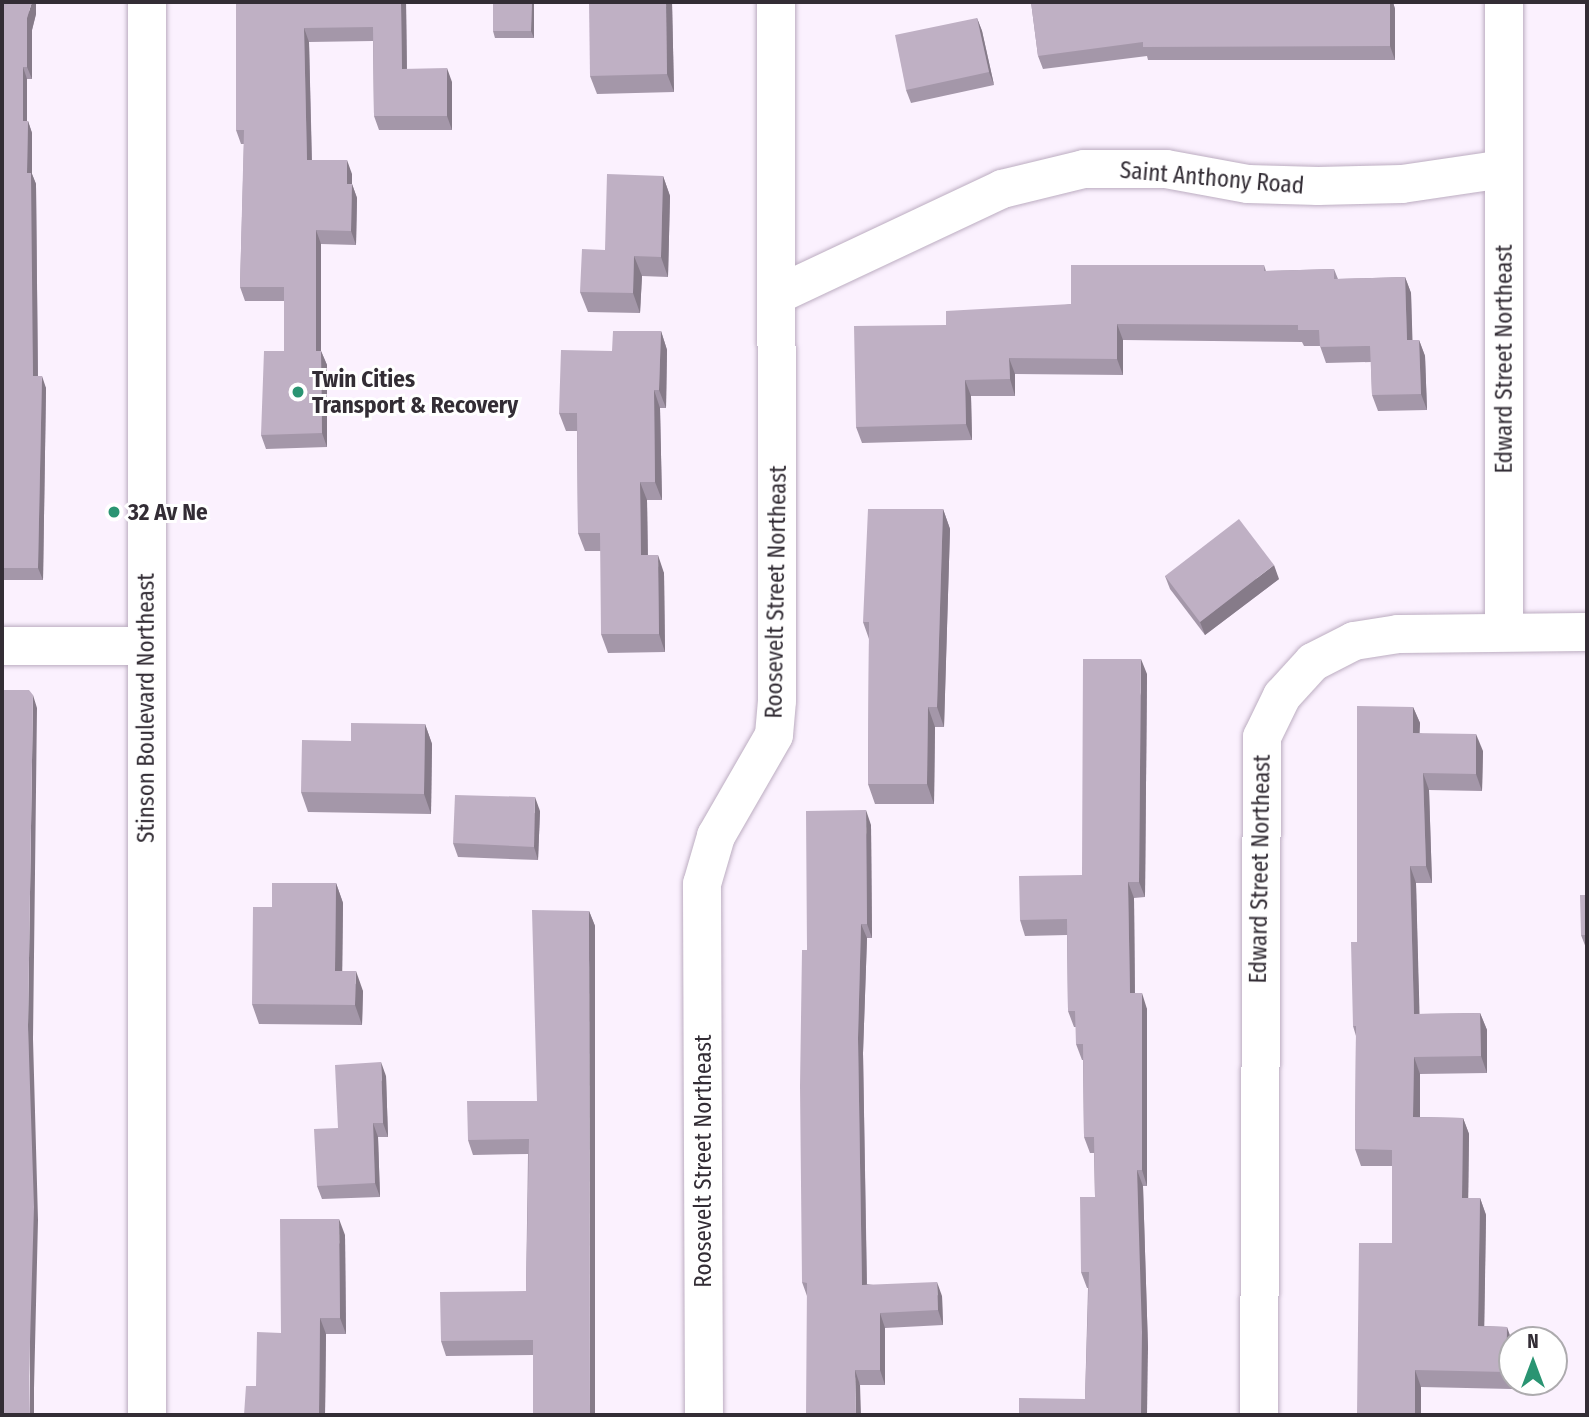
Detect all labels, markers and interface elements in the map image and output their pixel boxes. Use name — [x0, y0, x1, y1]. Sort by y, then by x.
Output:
street label: Saint Anthony Road — [1119, 156, 1305, 200]
street label: Edward Street Northeast — [1490, 244, 1518, 474]
place label: Twin Cities Transport & Recovery — [312, 365, 518, 419]
marker: Twin Cities Transport & Recovery — [290, 384, 306, 400]
street label: Roosevelt Street Northeast — [760, 465, 792, 719]
place label: 32 Av Ne — [128, 498, 208, 526]
marker: 32 Av Ne — [106, 504, 122, 520]
street label: Stinson Boulevard Northeast — [132, 573, 160, 843]
street label: Edward Street Northeast — [1244, 754, 1276, 984]
street label: Roosevelt Street Northeast — [689, 1034, 717, 1288]
north arrow — [1498, 1326, 1568, 1396]
text: N — [1527, 1330, 1539, 1353]

